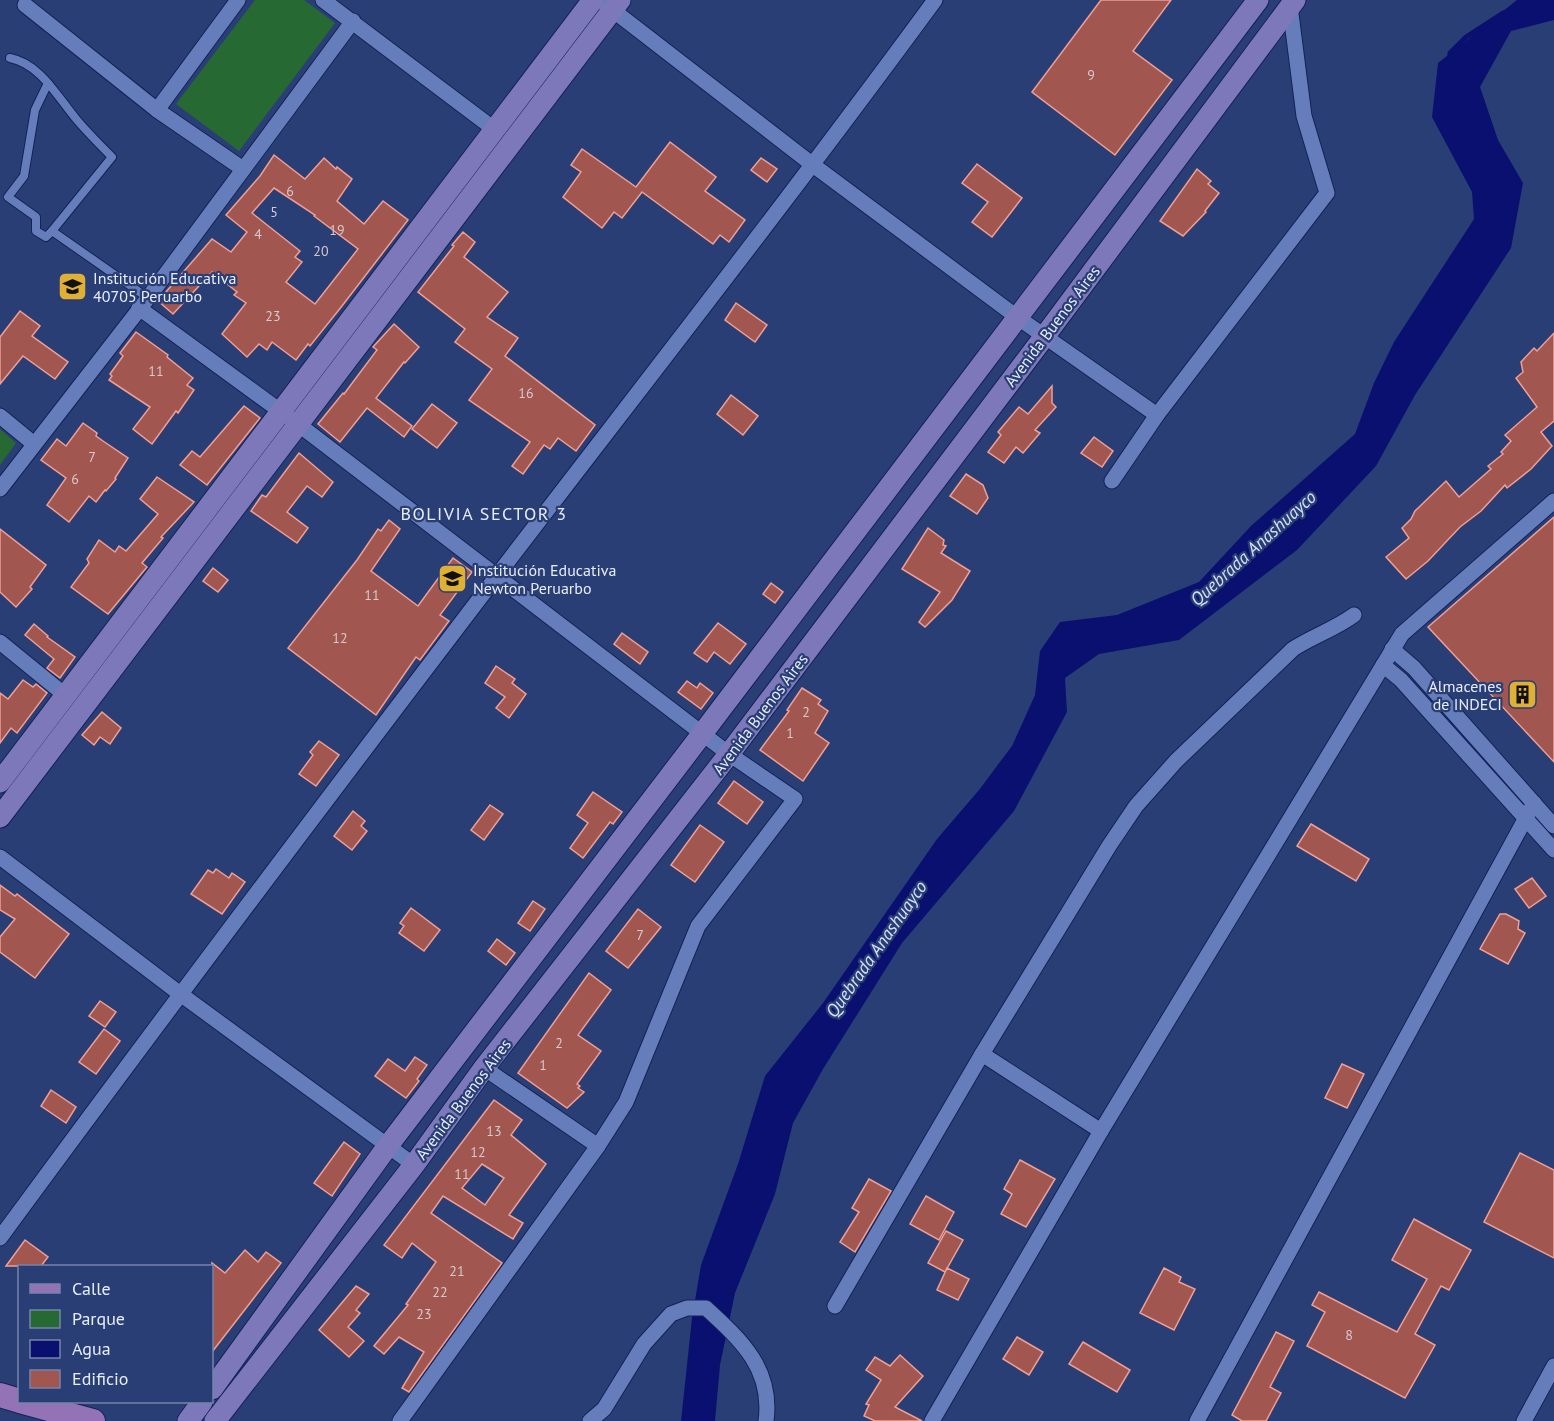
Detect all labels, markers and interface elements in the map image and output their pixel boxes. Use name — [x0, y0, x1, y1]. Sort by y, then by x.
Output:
house number: 9 — [1087, 66, 1095, 84]
house number: 6 — [286, 182, 294, 200]
house number: 5 — [270, 203, 278, 221]
house number: 19 — [329, 221, 345, 239]
house number: 4 — [254, 225, 262, 243]
house number: 20 — [313, 242, 329, 260]
street label: Avenida Buenos Aires — [1000, 261, 1104, 390]
place label: Institución Educativa 40705 Peruarbo — [93, 268, 236, 306]
school or university icon: Institución Educativa 40705 Peruarbo — [56, 271, 88, 303]
house number: 23 — [265, 307, 281, 325]
house number: 11 — [148, 362, 164, 380]
house number: 16 — [518, 384, 534, 402]
house number: 7 — [88, 448, 96, 466]
house number: 6 — [71, 470, 79, 488]
water label: Quebrada Anashuayco — [1185, 485, 1321, 611]
district label: BOLIVIA SECTOR 3 — [400, 502, 568, 525]
place label: Institución Educativa Newton Peruarbo — [473, 560, 616, 598]
school or university icon: Institución Educativa Newton Peruarbo — [436, 563, 468, 595]
house number: 11 — [364, 586, 380, 604]
house number: 12 — [332, 629, 348, 647]
street label: Avenida Buenos Aires — [708, 649, 812, 778]
place label: Almacenes de INDECI — [1428, 676, 1502, 714]
building icon: Almacenes de INDECI — [1507, 679, 1539, 711]
house number: 2 — [802, 703, 810, 721]
house number: 1 — [786, 724, 794, 742]
water label: Quebrada Anashuayco — [820, 876, 932, 1022]
house number: 7 — [636, 926, 644, 944]
street label: Avenida Buenos Aires — [411, 1034, 515, 1163]
house number: 2 — [555, 1034, 563, 1052]
house number: 1 — [539, 1056, 547, 1074]
house number: 13 — [486, 1122, 502, 1140]
house number: 12 — [470, 1143, 486, 1161]
house number: 11 — [454, 1165, 470, 1183]
house number: 21 — [449, 1262, 465, 1280]
legend — [18, 1265, 213, 1403]
text: Calle — [72, 1277, 111, 1300]
house number: 22 — [432, 1283, 448, 1301]
house number: 23 — [416, 1305, 432, 1323]
text: Parque — [72, 1307, 125, 1330]
house number: 8 — [1345, 1326, 1353, 1344]
text: Agua — [72, 1337, 111, 1360]
text: Edificio — [72, 1367, 128, 1390]

